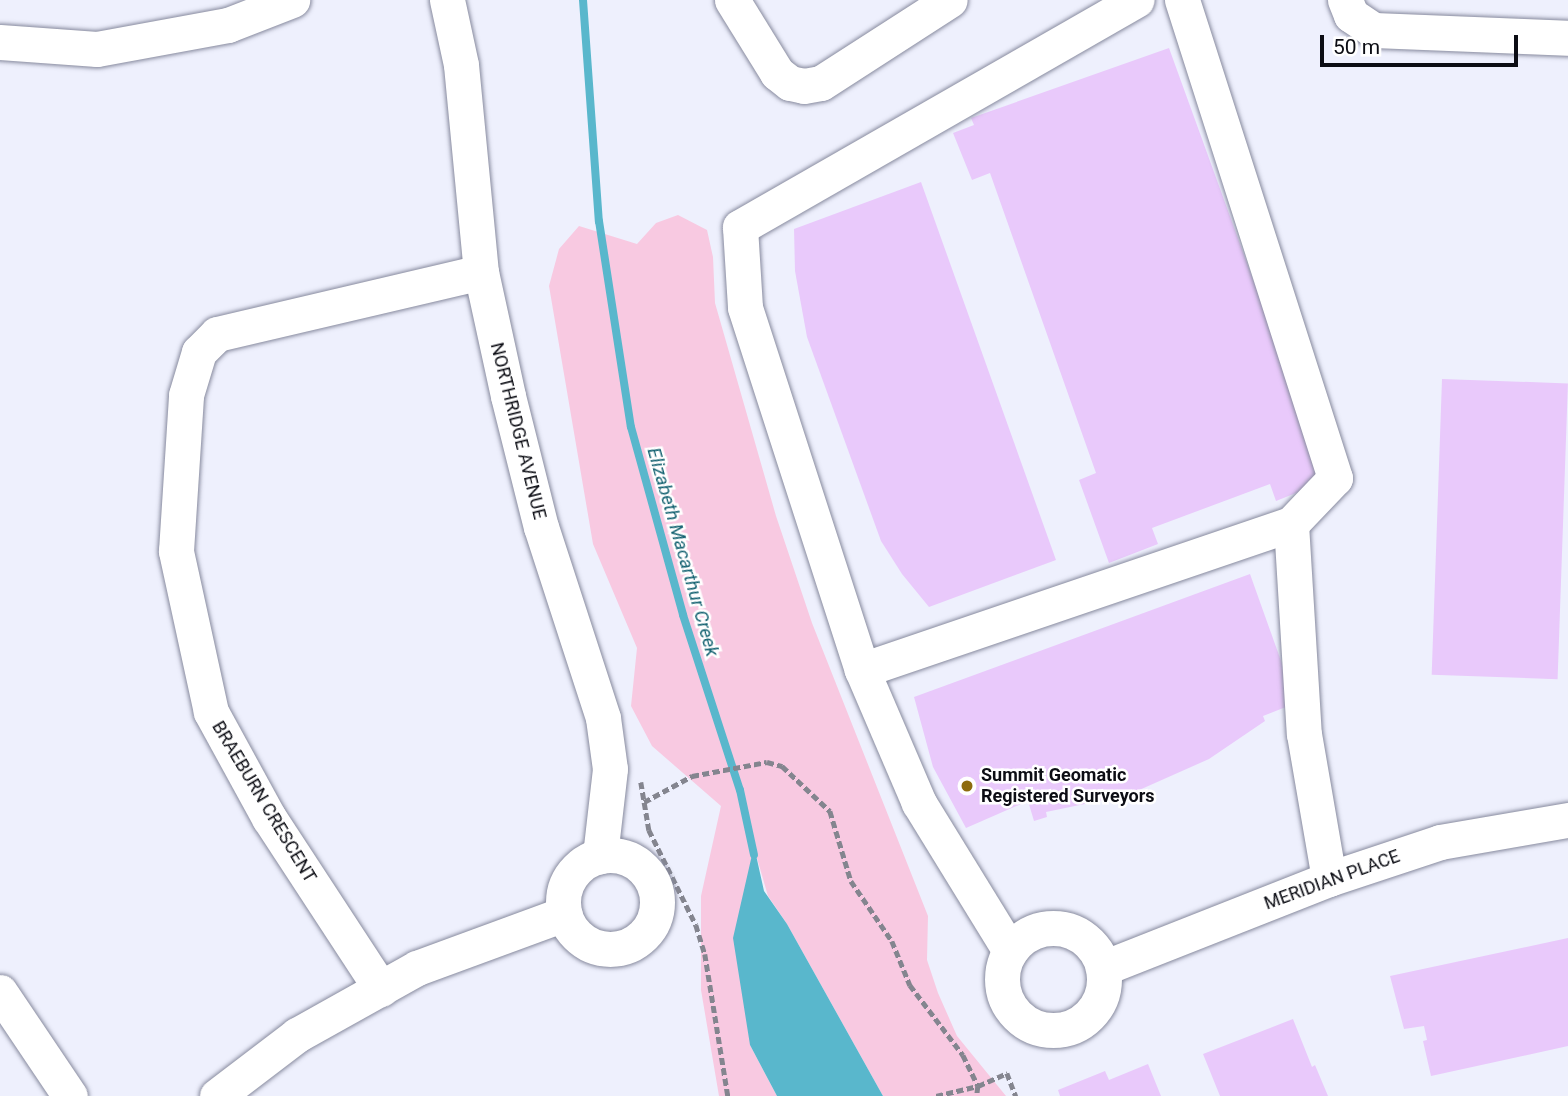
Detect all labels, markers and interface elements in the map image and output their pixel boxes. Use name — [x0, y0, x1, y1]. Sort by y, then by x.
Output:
scale bar — [1323, 21, 1521, 65]
text: 50 m — [1333, 35, 1380, 59]
street label: NORTHRIDGE AVENUE — [486, 340, 550, 522]
water label: Elizabeth Macarthur Creek — [642, 445, 724, 659]
street label: BRAEBURN CRESCENT — [207, 717, 321, 887]
place label: Summit Geomatic Registered Surveyors — [981, 765, 1155, 808]
marker: Summit Geomatic Registered Surveyors — [959, 778, 975, 794]
street label: MERIDIAN PLACE — [1261, 845, 1403, 915]

